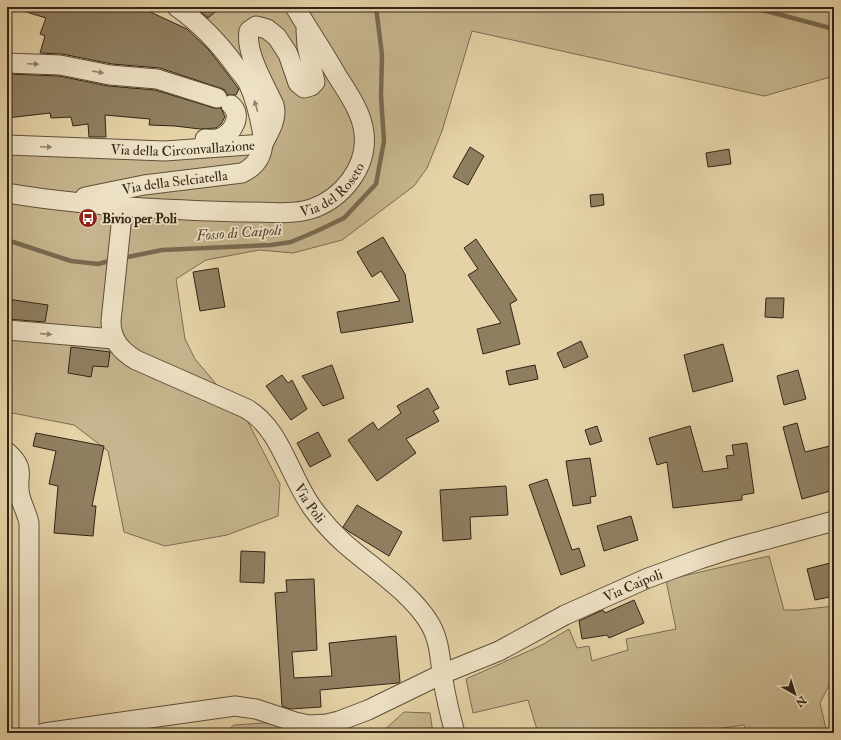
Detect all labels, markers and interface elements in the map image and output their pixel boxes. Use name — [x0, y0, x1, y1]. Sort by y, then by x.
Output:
one-way arrow — [27, 61, 40, 67]
one-way arrow — [92, 70, 104, 76]
one-way arrow — [253, 99, 259, 112]
street label: Via della Circonvallazione — [110, 136, 256, 160]
one-way arrow — [40, 144, 53, 150]
street label: Via del Roseto — [298, 160, 368, 220]
street label: Via della Selciatella — [120, 166, 229, 198]
bus stop icon: Bivio per Poli — [77, 207, 99, 229]
place label: Bivio per Poli — [102, 210, 177, 228]
water label: Fosso di Caipoli — [195, 221, 282, 246]
one-way arrow — [40, 330, 52, 337]
street label: Via Poli — [291, 480, 329, 526]
street label: Via Caipoli — [600, 565, 665, 605]
north arrow — [775, 674, 815, 714]
text: N — [792, 693, 810, 710]

